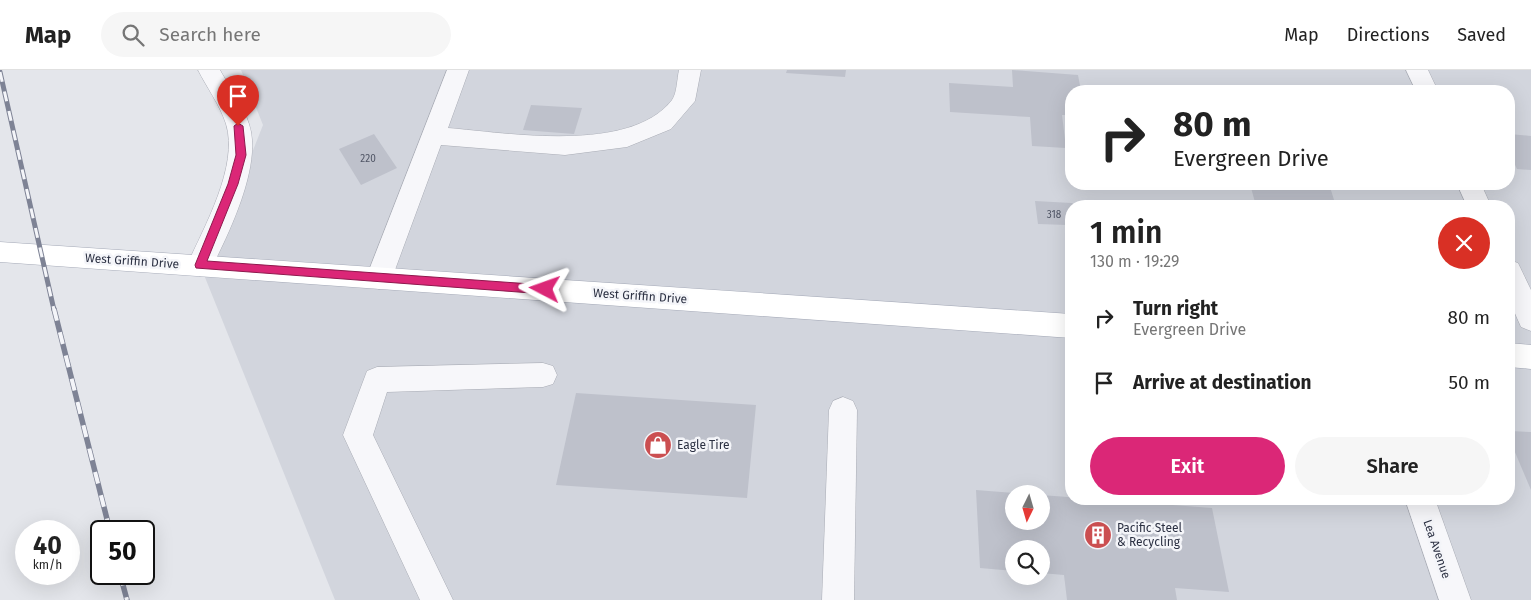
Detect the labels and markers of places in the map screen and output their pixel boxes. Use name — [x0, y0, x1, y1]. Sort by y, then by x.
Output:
pin — [217, 75, 259, 126]
shop icon: Eagle Tire — [643, 430, 673, 460]
place label: Eagle Tire — [677, 438, 730, 452]
building icon: Pacific Steel & Recycling — [1083, 520, 1113, 550]
place label: Pacific Steel & Recycling — [1117, 521, 1183, 549]

